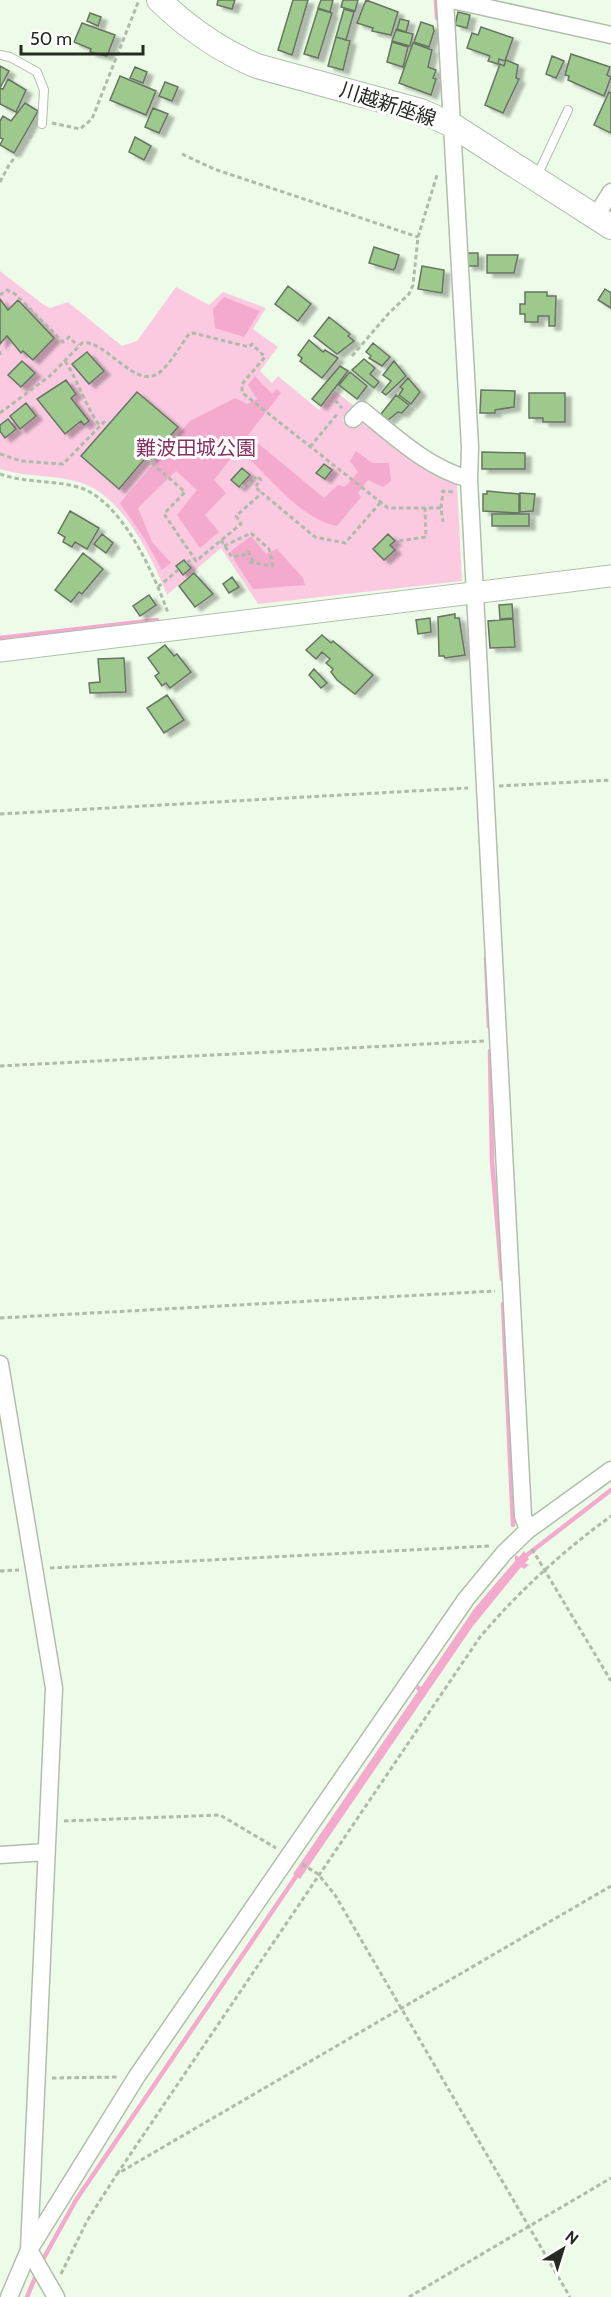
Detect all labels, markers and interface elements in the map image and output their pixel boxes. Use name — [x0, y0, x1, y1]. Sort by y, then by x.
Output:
scale bar — [21, 18, 142, 56]
text: 50 m — [30, 28, 72, 50]
street label: 川越新座線 — [337, 77, 439, 131]
park label: 難波田城公園 — [136, 436, 256, 460]
north arrow — [533, 2219, 593, 2279]
text: N — [562, 2227, 582, 2249]

